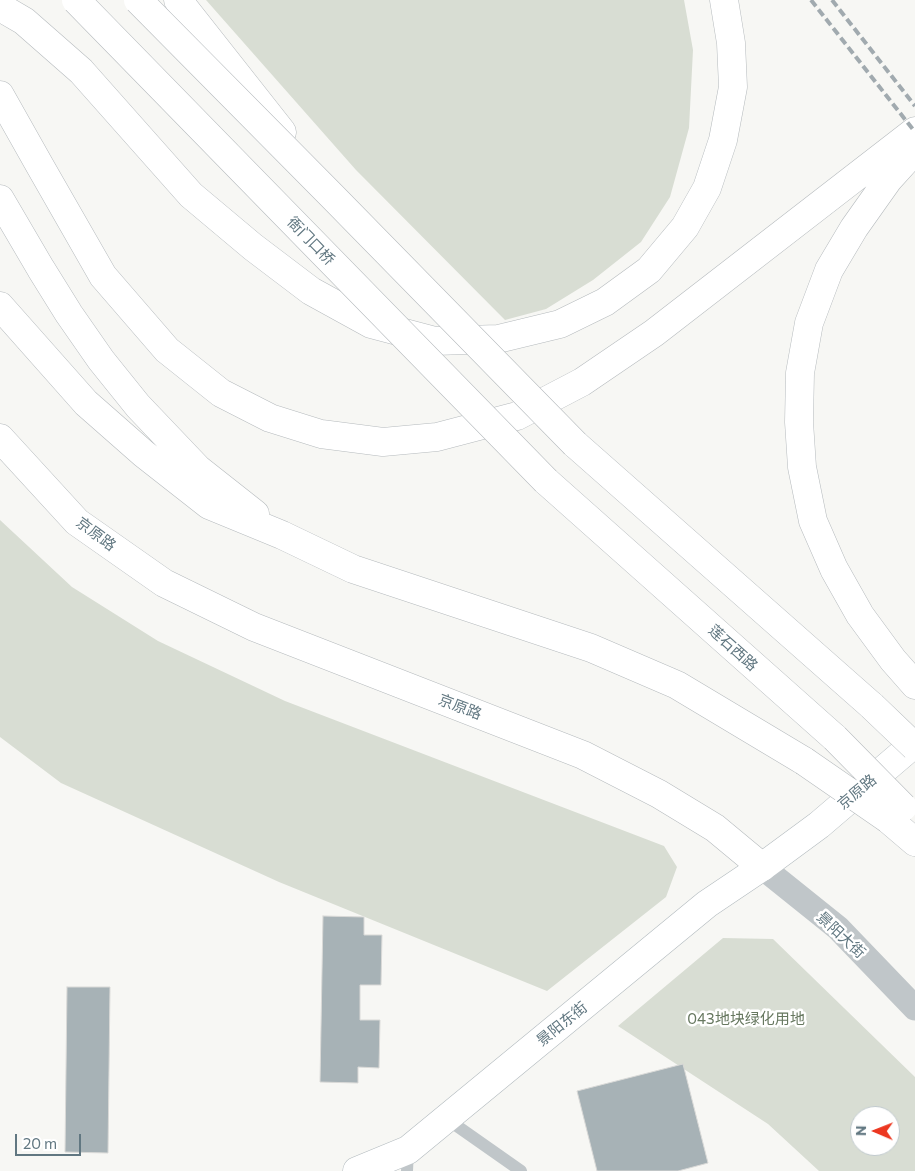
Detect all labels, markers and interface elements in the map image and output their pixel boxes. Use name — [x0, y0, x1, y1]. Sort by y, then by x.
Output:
street label: 衙门口桥 — [284, 213, 338, 269]
street label: 京原路 — [73, 513, 119, 555]
street label: 莲石西路 — [705, 621, 761, 675]
street label: 京原路 — [436, 691, 484, 723]
street label: 京原路 — [834, 771, 880, 813]
street label: 景阳大街 — [813, 908, 869, 962]
street label: 景阳东街 — [533, 998, 591, 1050]
park label: 043地块绿化用地 — [687, 1010, 805, 1028]
north arrow — [850, 1106, 900, 1156]
scale bar — [18, 1124, 84, 1156]
text: N — [852, 1125, 869, 1136]
text: 20 m — [23, 1134, 57, 1152]

